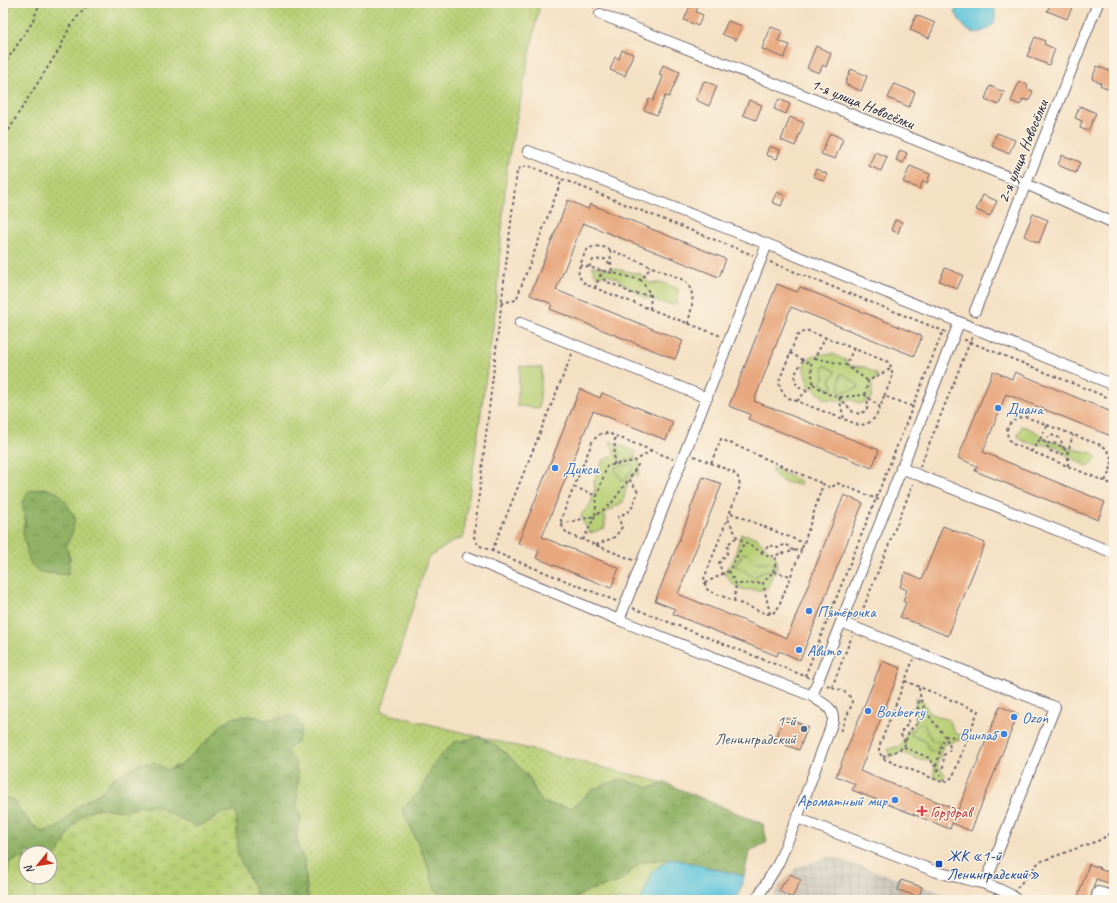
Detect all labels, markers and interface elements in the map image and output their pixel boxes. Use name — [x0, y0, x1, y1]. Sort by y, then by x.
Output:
street label: 1-я улица Новосёлки — [808, 74, 918, 134]
street label: 2-я улица Новосёлки — [993, 96, 1053, 206]
place label: Диана — [1006, 399, 1044, 419]
marker: Диана — [993, 403, 1003, 413]
place label: Дикси — [563, 459, 600, 479]
marker: Дикси — [550, 463, 560, 473]
place label: Пятёрочка — [817, 602, 877, 622]
marker: Пятёрочка — [804, 606, 814, 616]
place label: Авито — [807, 641, 843, 661]
marker: Авито — [794, 645, 804, 655]
place label: Boxberry — [876, 702, 926, 722]
marker: Boxberry — [863, 706, 873, 716]
place label: Ozon — [1022, 708, 1049, 728]
place label: 1-й Ленинградский — [715, 711, 797, 749]
marker: Ozon — [1009, 712, 1019, 722]
marker: 1-й Ленинградский — [799, 724, 809, 734]
place label: Винлаб — [959, 725, 999, 745]
marker: Винлаб — [999, 729, 1009, 739]
place label: Ароматный мир — [797, 791, 888, 811]
marker: Ароматный мир — [890, 795, 900, 805]
place label: Горздрав — [930, 802, 975, 822]
marker: Горздрав — [917, 806, 927, 816]
north arrow — [18, 845, 58, 885]
place label: ЖК «1-й Ленинградский» — [947, 846, 1039, 884]
marker: ЖК «1-й Ленинградский» — [934, 859, 944, 869]
text: N — [20, 862, 37, 876]

